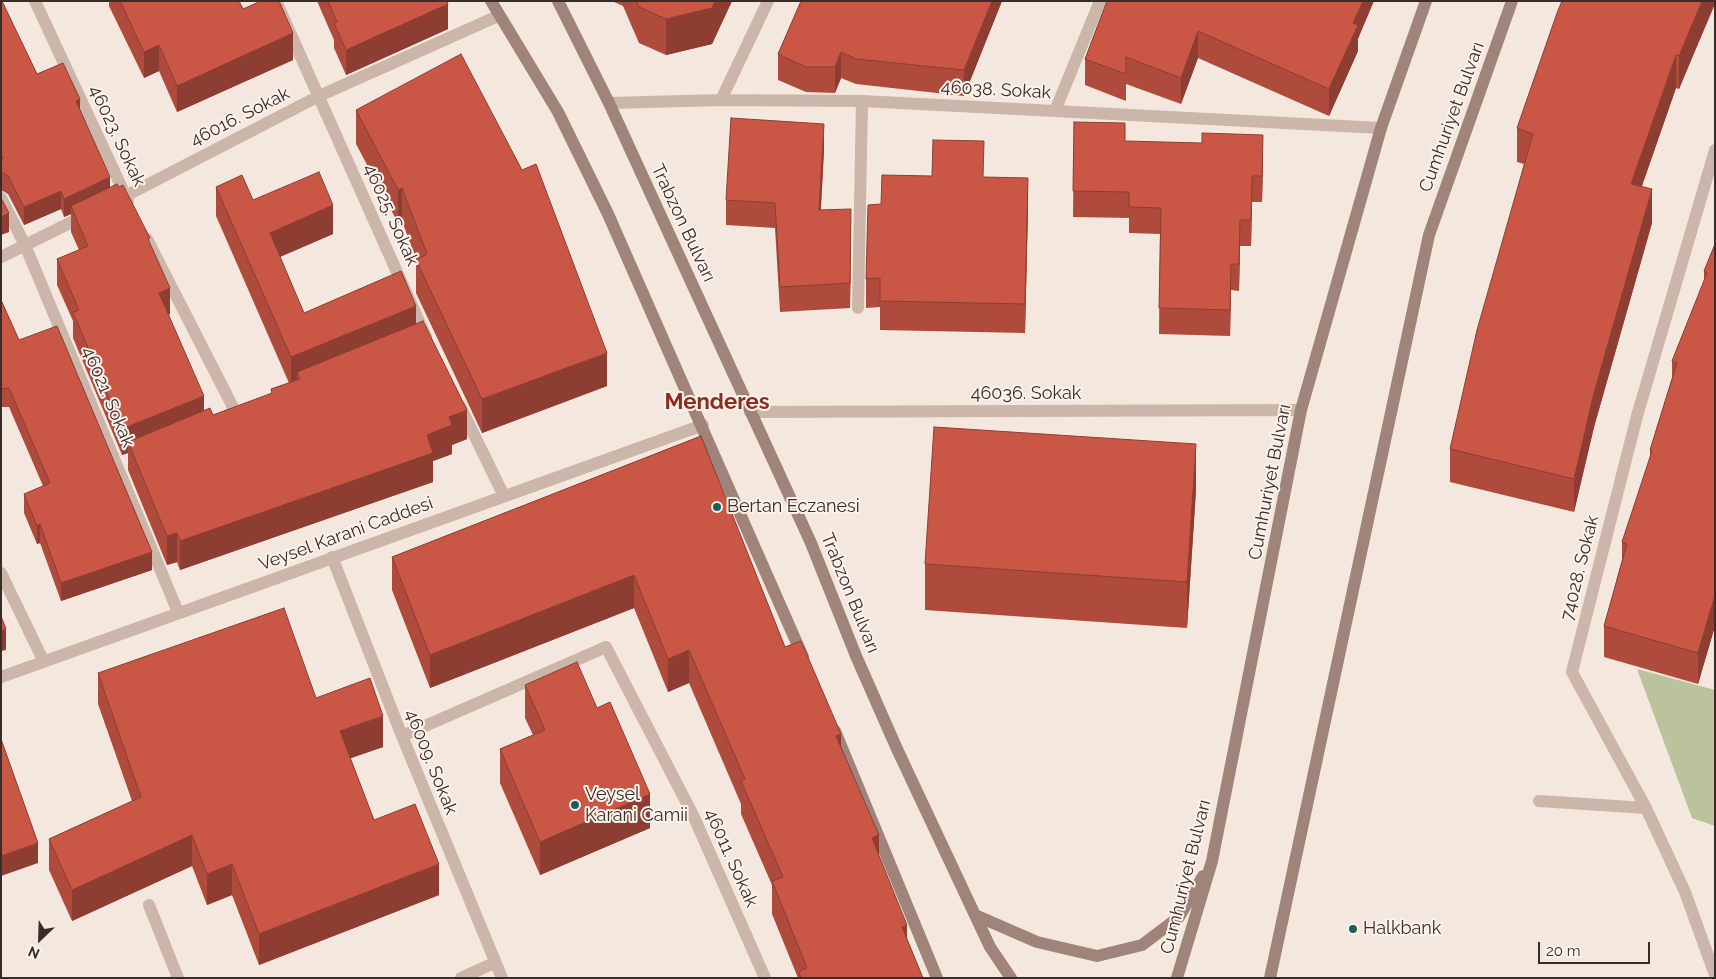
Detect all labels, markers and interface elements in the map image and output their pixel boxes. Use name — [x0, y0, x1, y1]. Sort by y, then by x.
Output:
street label: Cumhuriyet Bulvarı — [1415, 39, 1489, 195]
street label: 46038. Sokak — [940, 76, 1052, 104]
street label: 46023. Sokak — [84, 82, 150, 190]
street label: 46016. Sokak — [187, 83, 293, 151]
street label: 46025. Sokak — [359, 161, 423, 269]
street label: Trabzon Bulvarı — [646, 161, 720, 285]
street label: 46021. Sokak — [77, 343, 139, 451]
street label: 46036. Sokak — [971, 383, 1081, 405]
district label: Menderes — [664, 389, 770, 415]
street label: Cumhuriyet Bulvarı — [1244, 402, 1296, 562]
street label: Veysel Karani Caddesi — [256, 492, 436, 576]
place label: Bertan Eczanesi — [727, 496, 860, 518]
marker: Bertan Eczanesi — [711, 501, 723, 513]
street label: 74028. Sokak — [1556, 513, 1604, 623]
street label: Trabzon Bulvarı — [816, 530, 884, 656]
street label: 46009. Sokak — [400, 706, 462, 818]
place label: Veysel Karani Camii — [585, 784, 688, 826]
street label: Cumhuriyet Bulvarı — [1156, 798, 1216, 956]
marker: Veysel Karani Camii — [569, 799, 581, 811]
street label: 46011. Sokak — [700, 805, 762, 911]
north arrow — [15, 914, 65, 964]
place label: Halkbank — [1363, 918, 1441, 940]
marker: Halkbank — [1347, 923, 1359, 935]
scale bar — [1541, 932, 1654, 964]
text: 20 m — [1546, 942, 1581, 960]
text: N — [26, 943, 42, 962]

